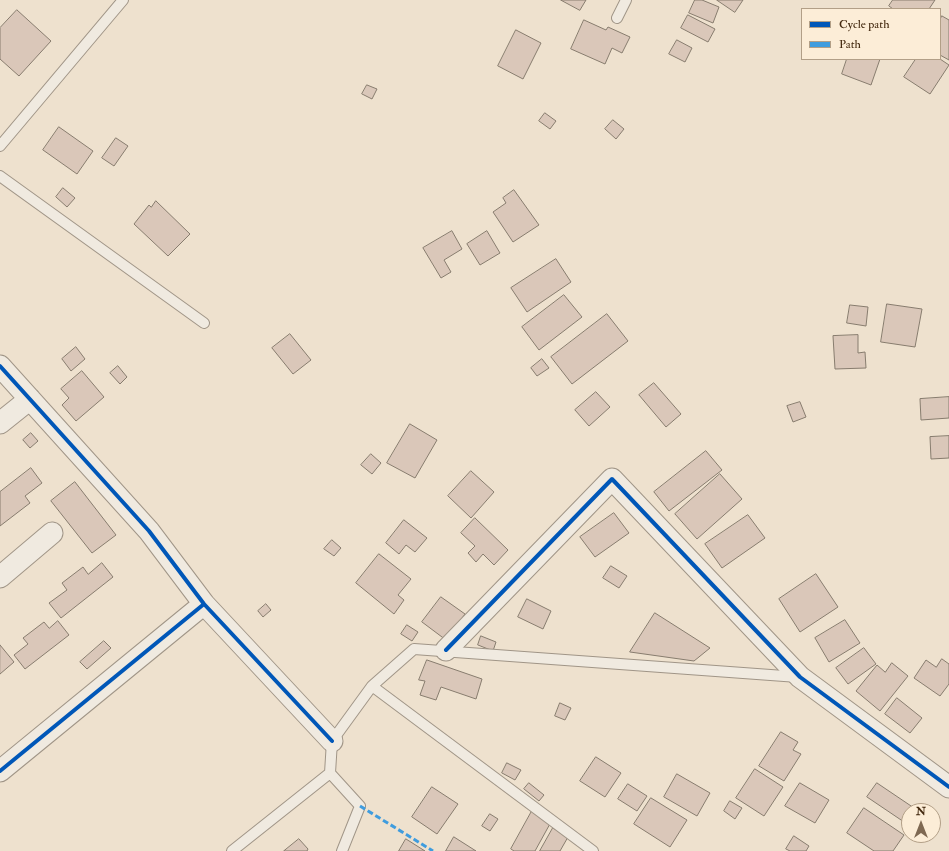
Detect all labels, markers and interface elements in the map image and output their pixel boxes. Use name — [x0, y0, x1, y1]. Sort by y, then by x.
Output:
legend — [801, 8, 941, 60]
text: Cycle path — [839, 17, 889, 32]
text: Path — [839, 37, 861, 52]
north arrow — [901, 803, 941, 843]
text: N — [916, 805, 926, 818]

